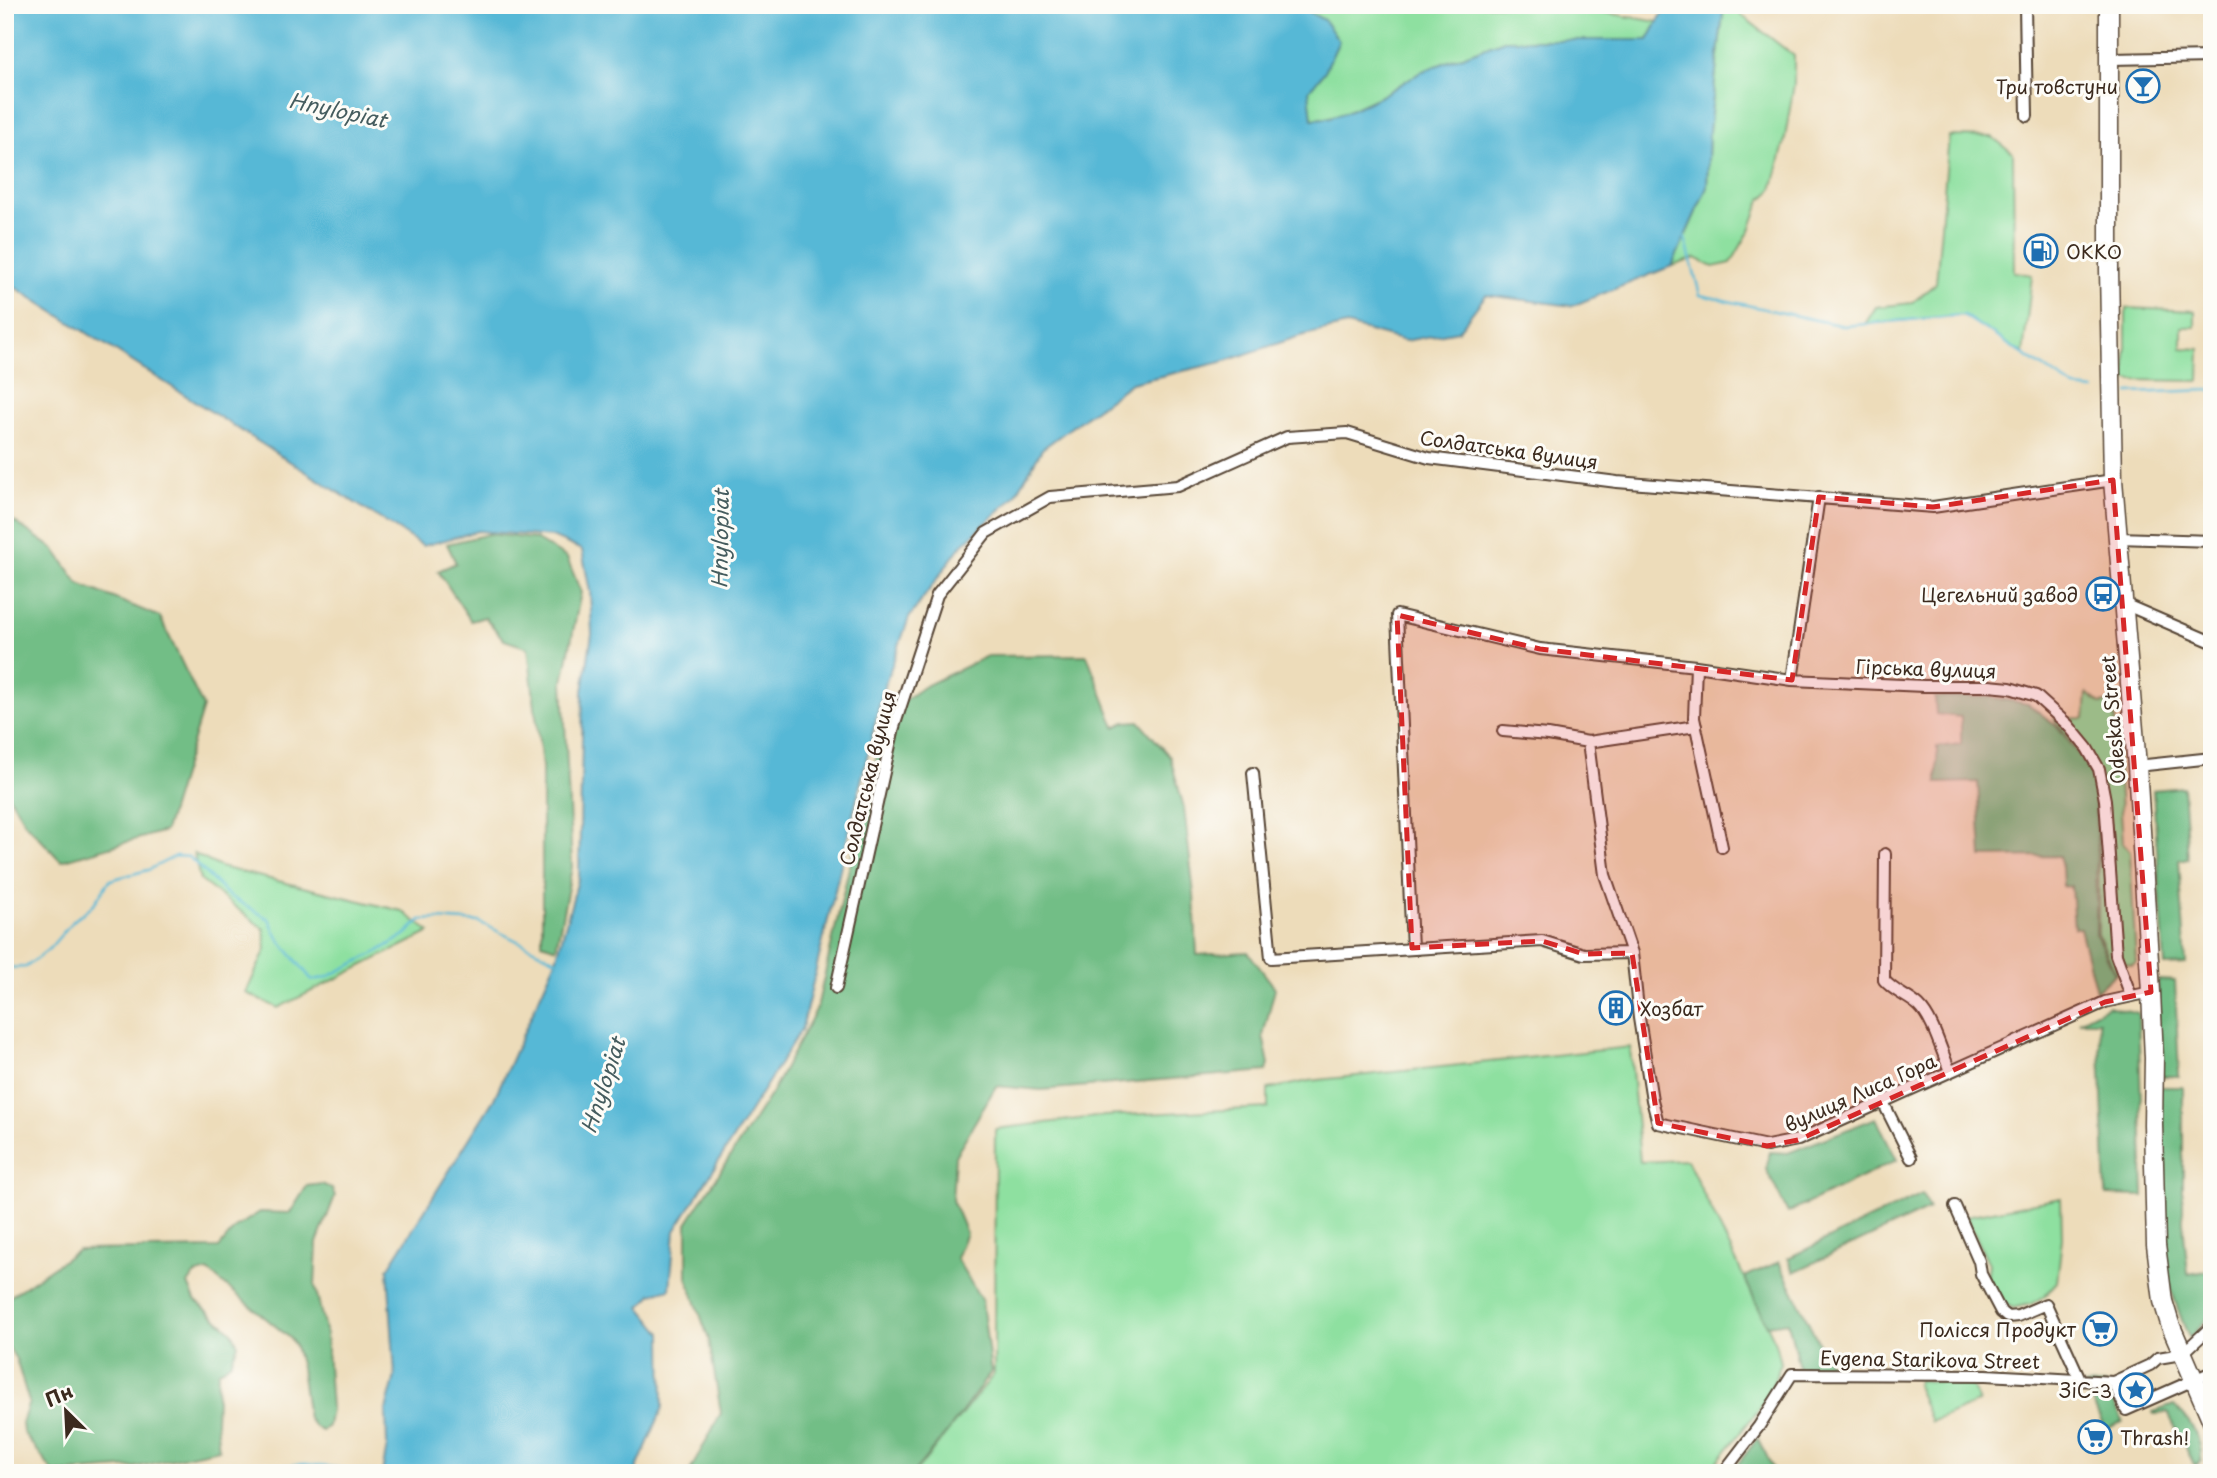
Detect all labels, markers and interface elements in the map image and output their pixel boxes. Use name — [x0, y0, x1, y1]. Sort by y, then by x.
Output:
bar icon: Три товстуни — [2124, 67, 2162, 105]
place label: Три товстуни — [1996, 72, 2118, 100]
water label: Hnylopiat — [286, 83, 392, 135]
fuel station icon: OKKO — [2022, 232, 2060, 270]
place label: OKKO — [2066, 237, 2122, 265]
street label: Солдатська вулиця — [1418, 423, 1600, 475]
water label: Hnylopiat — [702, 487, 736, 589]
bus stop icon: Цегельний завод — [2084, 575, 2122, 613]
place label: Цегельний завод — [1921, 580, 2078, 608]
street label: Гірська вулиця — [1855, 652, 1997, 684]
street label: Odeska Street — [2092, 655, 2132, 785]
street label: Солдатська вулиця — [832, 688, 902, 868]
building icon: Хозбат — [1597, 989, 1635, 1027]
place label: Хозбат — [1640, 994, 1704, 1022]
water label: Hnylopiat — [572, 1031, 633, 1137]
street label: вулиця Лиса Гора — [1779, 1046, 1941, 1138]
supermarket icon: Полісся Продукт — [2081, 1310, 2119, 1348]
place label: Полісся Продукт — [1919, 1315, 2077, 1343]
street label: Evgena Starikova Street — [1820, 1343, 2040, 1375]
place icon: ЗіС-3 — [2117, 1371, 2155, 1409]
north arrow — [32, 1376, 102, 1446]
text: Пн — [40, 1376, 77, 1413]
place label: ЗіС-3 — [2059, 1376, 2112, 1404]
supermarket icon: Thrash! — [2076, 1418, 2114, 1456]
place label: Thrash! — [2120, 1423, 2189, 1451]

